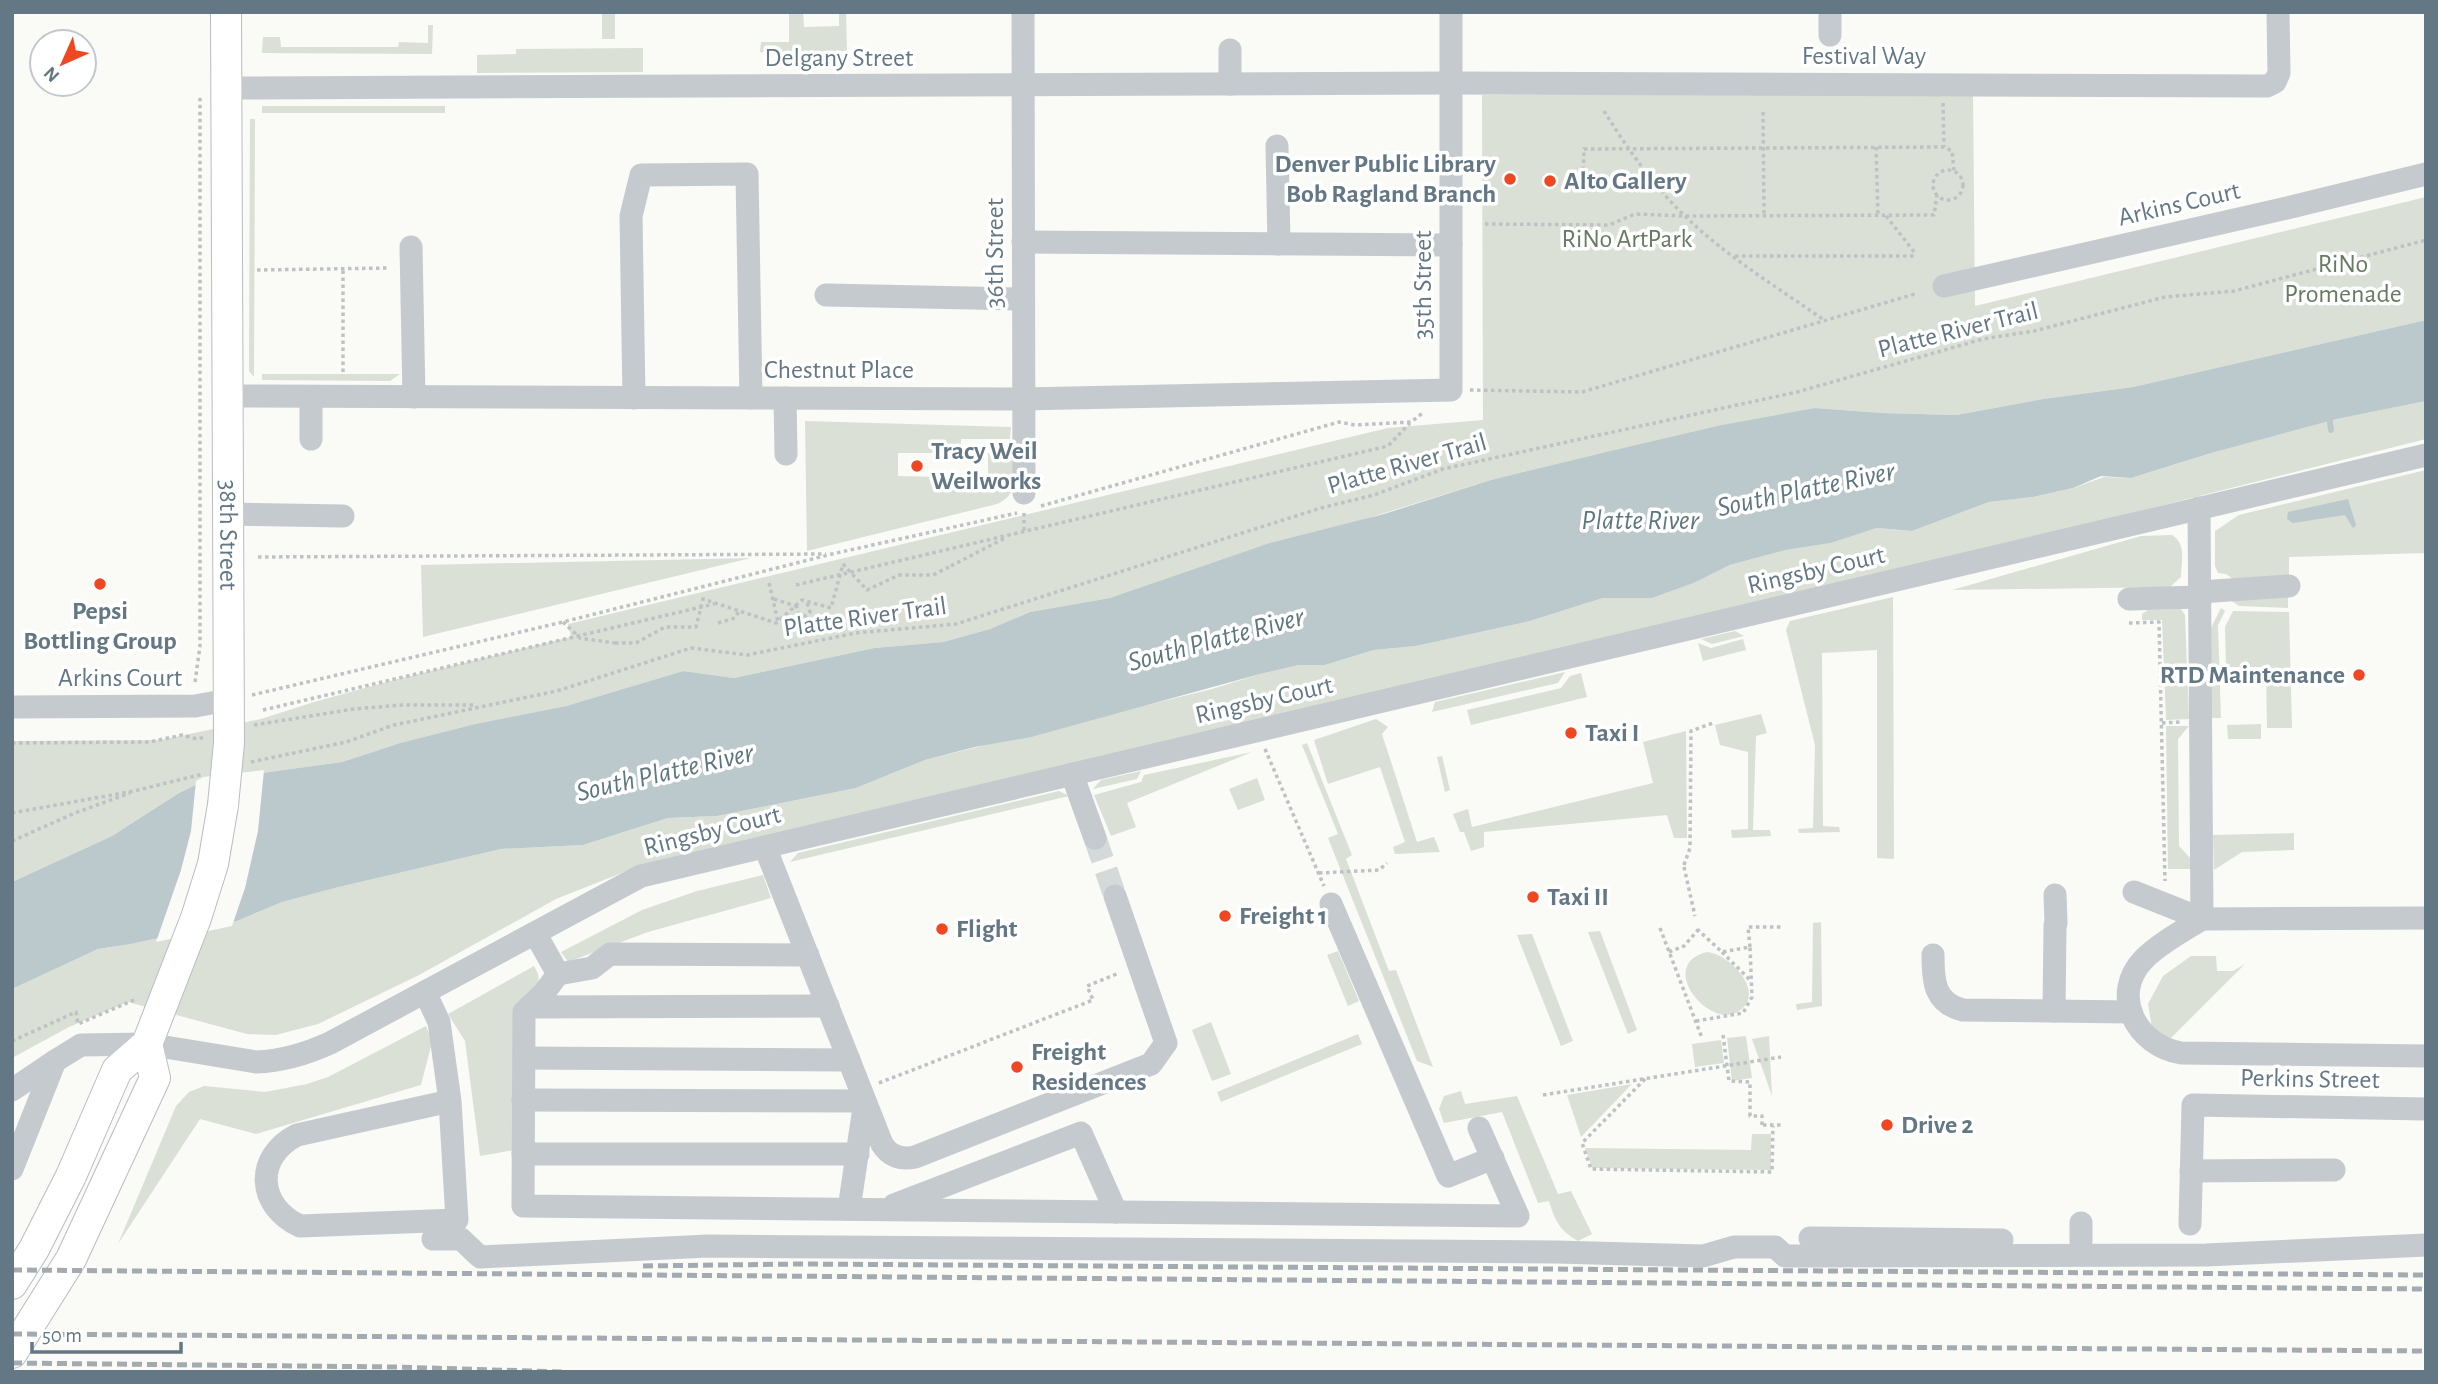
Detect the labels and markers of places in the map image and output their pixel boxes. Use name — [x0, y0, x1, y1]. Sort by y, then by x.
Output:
place label: Denver Public Library Bob Ragland Branch — [1275, 151, 1496, 207]
place label: Alto Gallery — [1564, 168, 1687, 194]
marker: Denver Public Library Bob Ragland Branch — [1502, 171, 1518, 187]
marker: Alto Gallery — [1542, 173, 1558, 189]
place label: Tracy Weil Weilworks — [931, 438, 1041, 494]
marker: Tracy Weil Weilworks — [909, 458, 925, 474]
marker: Pepsi Bottling Group — [92, 576, 108, 592]
place label: Pepsi Bottling Group — [23, 598, 177, 654]
place label: RTD Maintenance — [2160, 662, 2345, 688]
marker: RTD Maintenance — [2351, 667, 2367, 683]
place label: Taxi I — [1585, 720, 1639, 746]
marker: Taxi I — [1563, 725, 1579, 741]
place label: Taxi II — [1547, 884, 1609, 910]
marker: Taxi II — [1525, 889, 1541, 905]
place label: Freight 1 — [1239, 903, 1327, 929]
marker: Freight 1 — [1217, 908, 1233, 924]
place label: Flight — [956, 916, 1018, 942]
marker: Flight — [934, 921, 950, 937]
place label: Freight Residences — [1031, 1039, 1147, 1095]
marker: Freight Residences — [1009, 1059, 1025, 1075]
place label: Drive 2 — [1901, 1112, 1973, 1138]
marker: Drive 2 — [1879, 1117, 1895, 1133]

